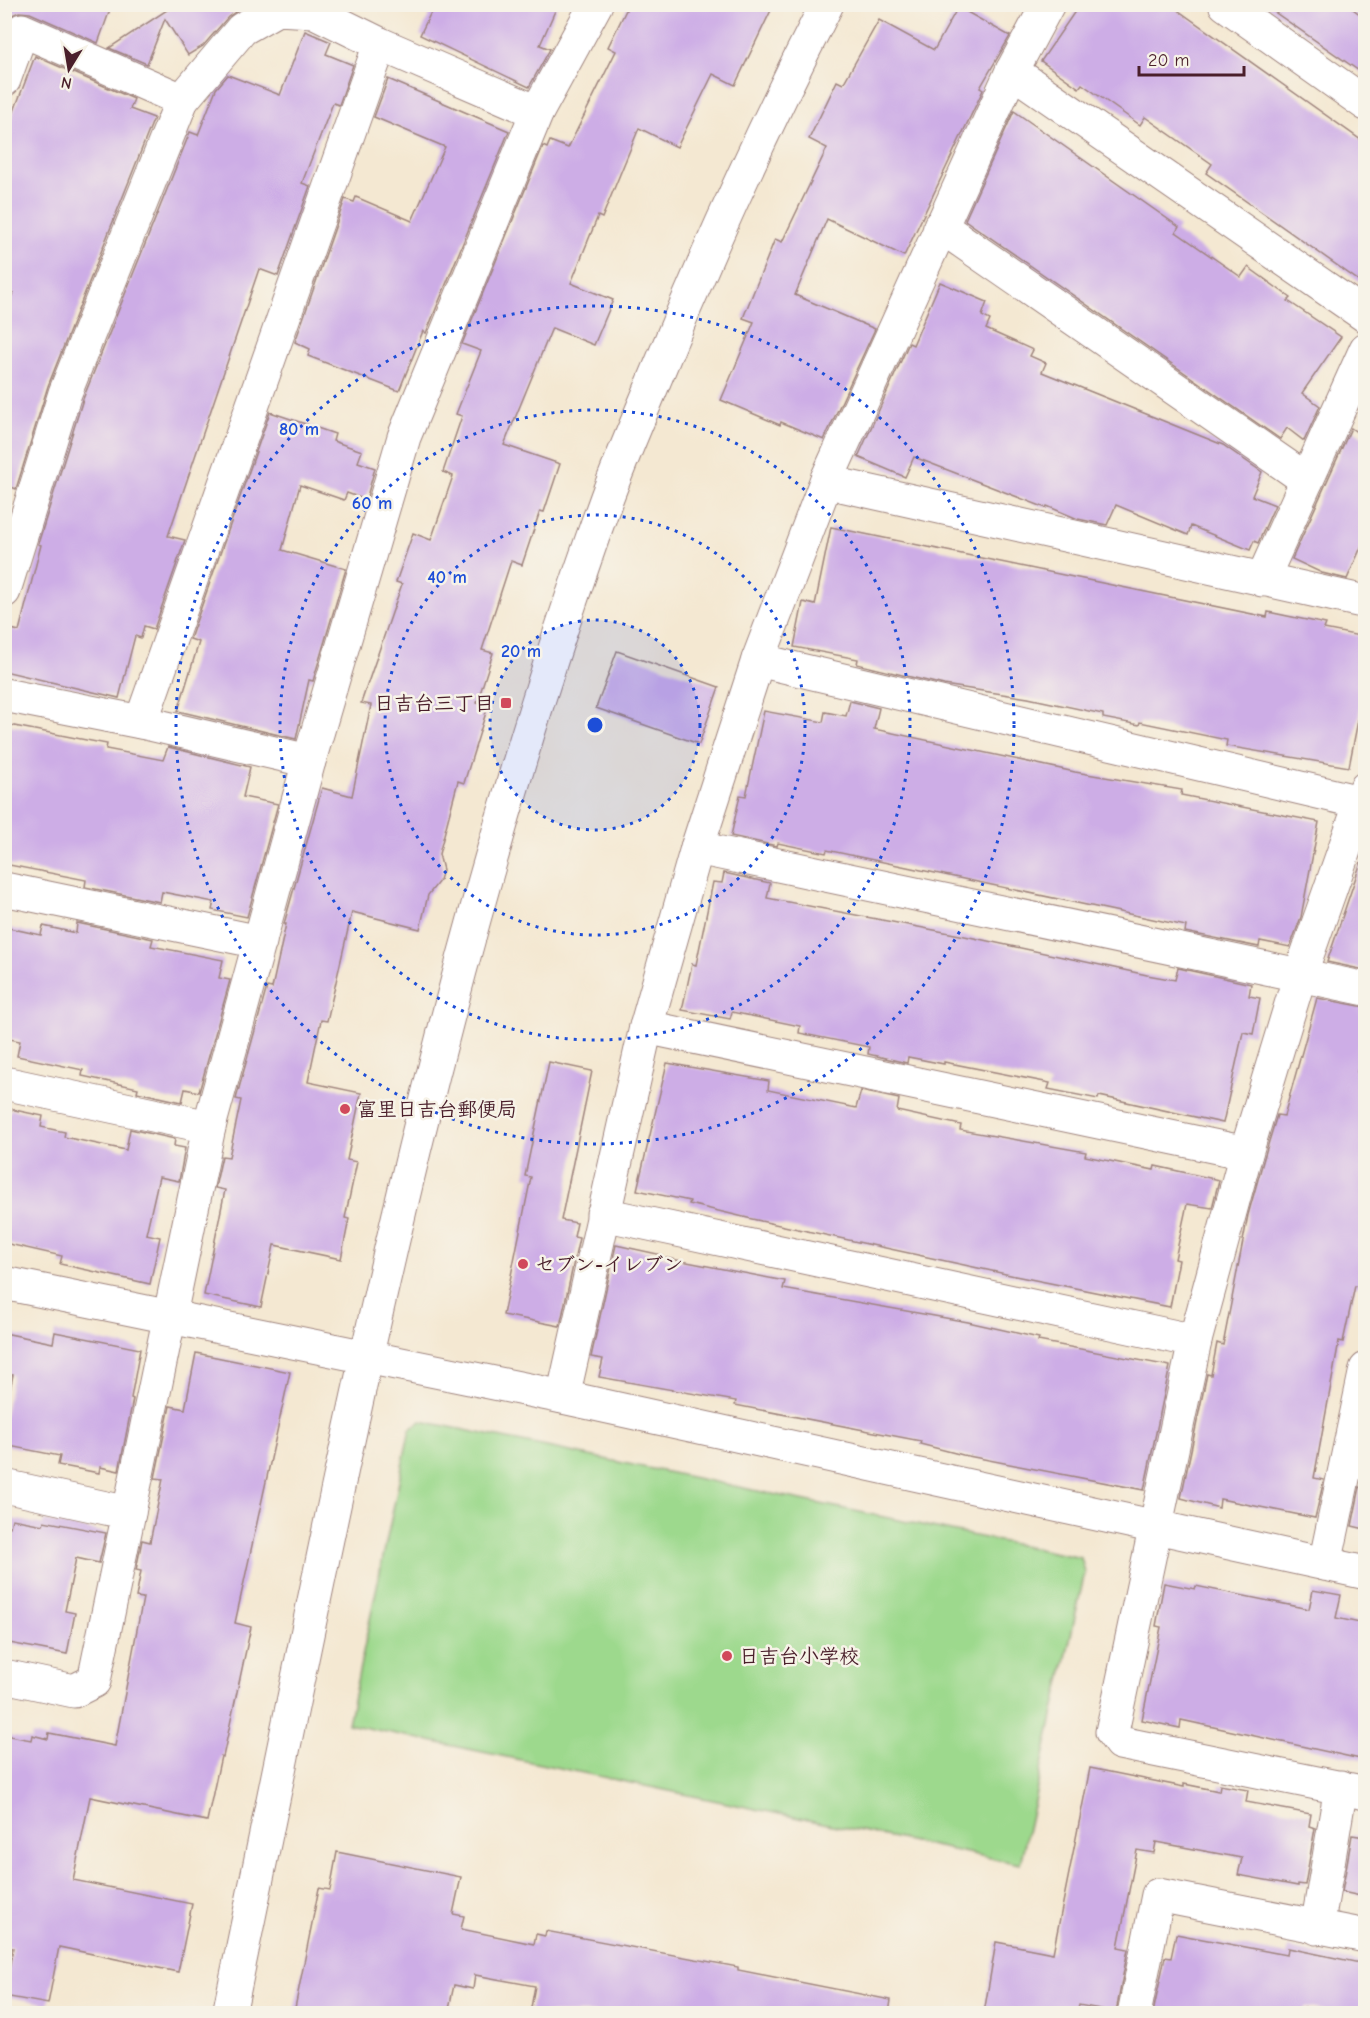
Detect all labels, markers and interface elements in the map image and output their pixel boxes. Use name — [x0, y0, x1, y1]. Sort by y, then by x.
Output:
north arrow — [39, 39, 99, 99]
scale bar — [1139, 39, 1244, 77]
text: 20 m — [1148, 50, 1189, 71]
text: N — [59, 73, 73, 93]
text: 80 m — [279, 419, 319, 440]
text: 60 m — [352, 493, 392, 514]
text: 40 m — [427, 567, 467, 588]
text: 20 m — [501, 641, 541, 662]
place label: 日吉台三丁目 — [374, 692, 494, 715]
marker: 日吉台三丁目 — [499, 696, 513, 710]
centre of rings — [585, 715, 605, 735]
place label: 富里日吉台郵便局 — [357, 1098, 517, 1121]
marker: 富里日吉台郵便局 — [338, 1102, 352, 1116]
place label: セブン-イレブン — [535, 1253, 683, 1276]
marker: セブン-イレブン — [516, 1257, 530, 1271]
place label: 日吉台小学校 — [739, 1645, 859, 1668]
marker: 日吉台小学校 — [720, 1649, 734, 1663]

